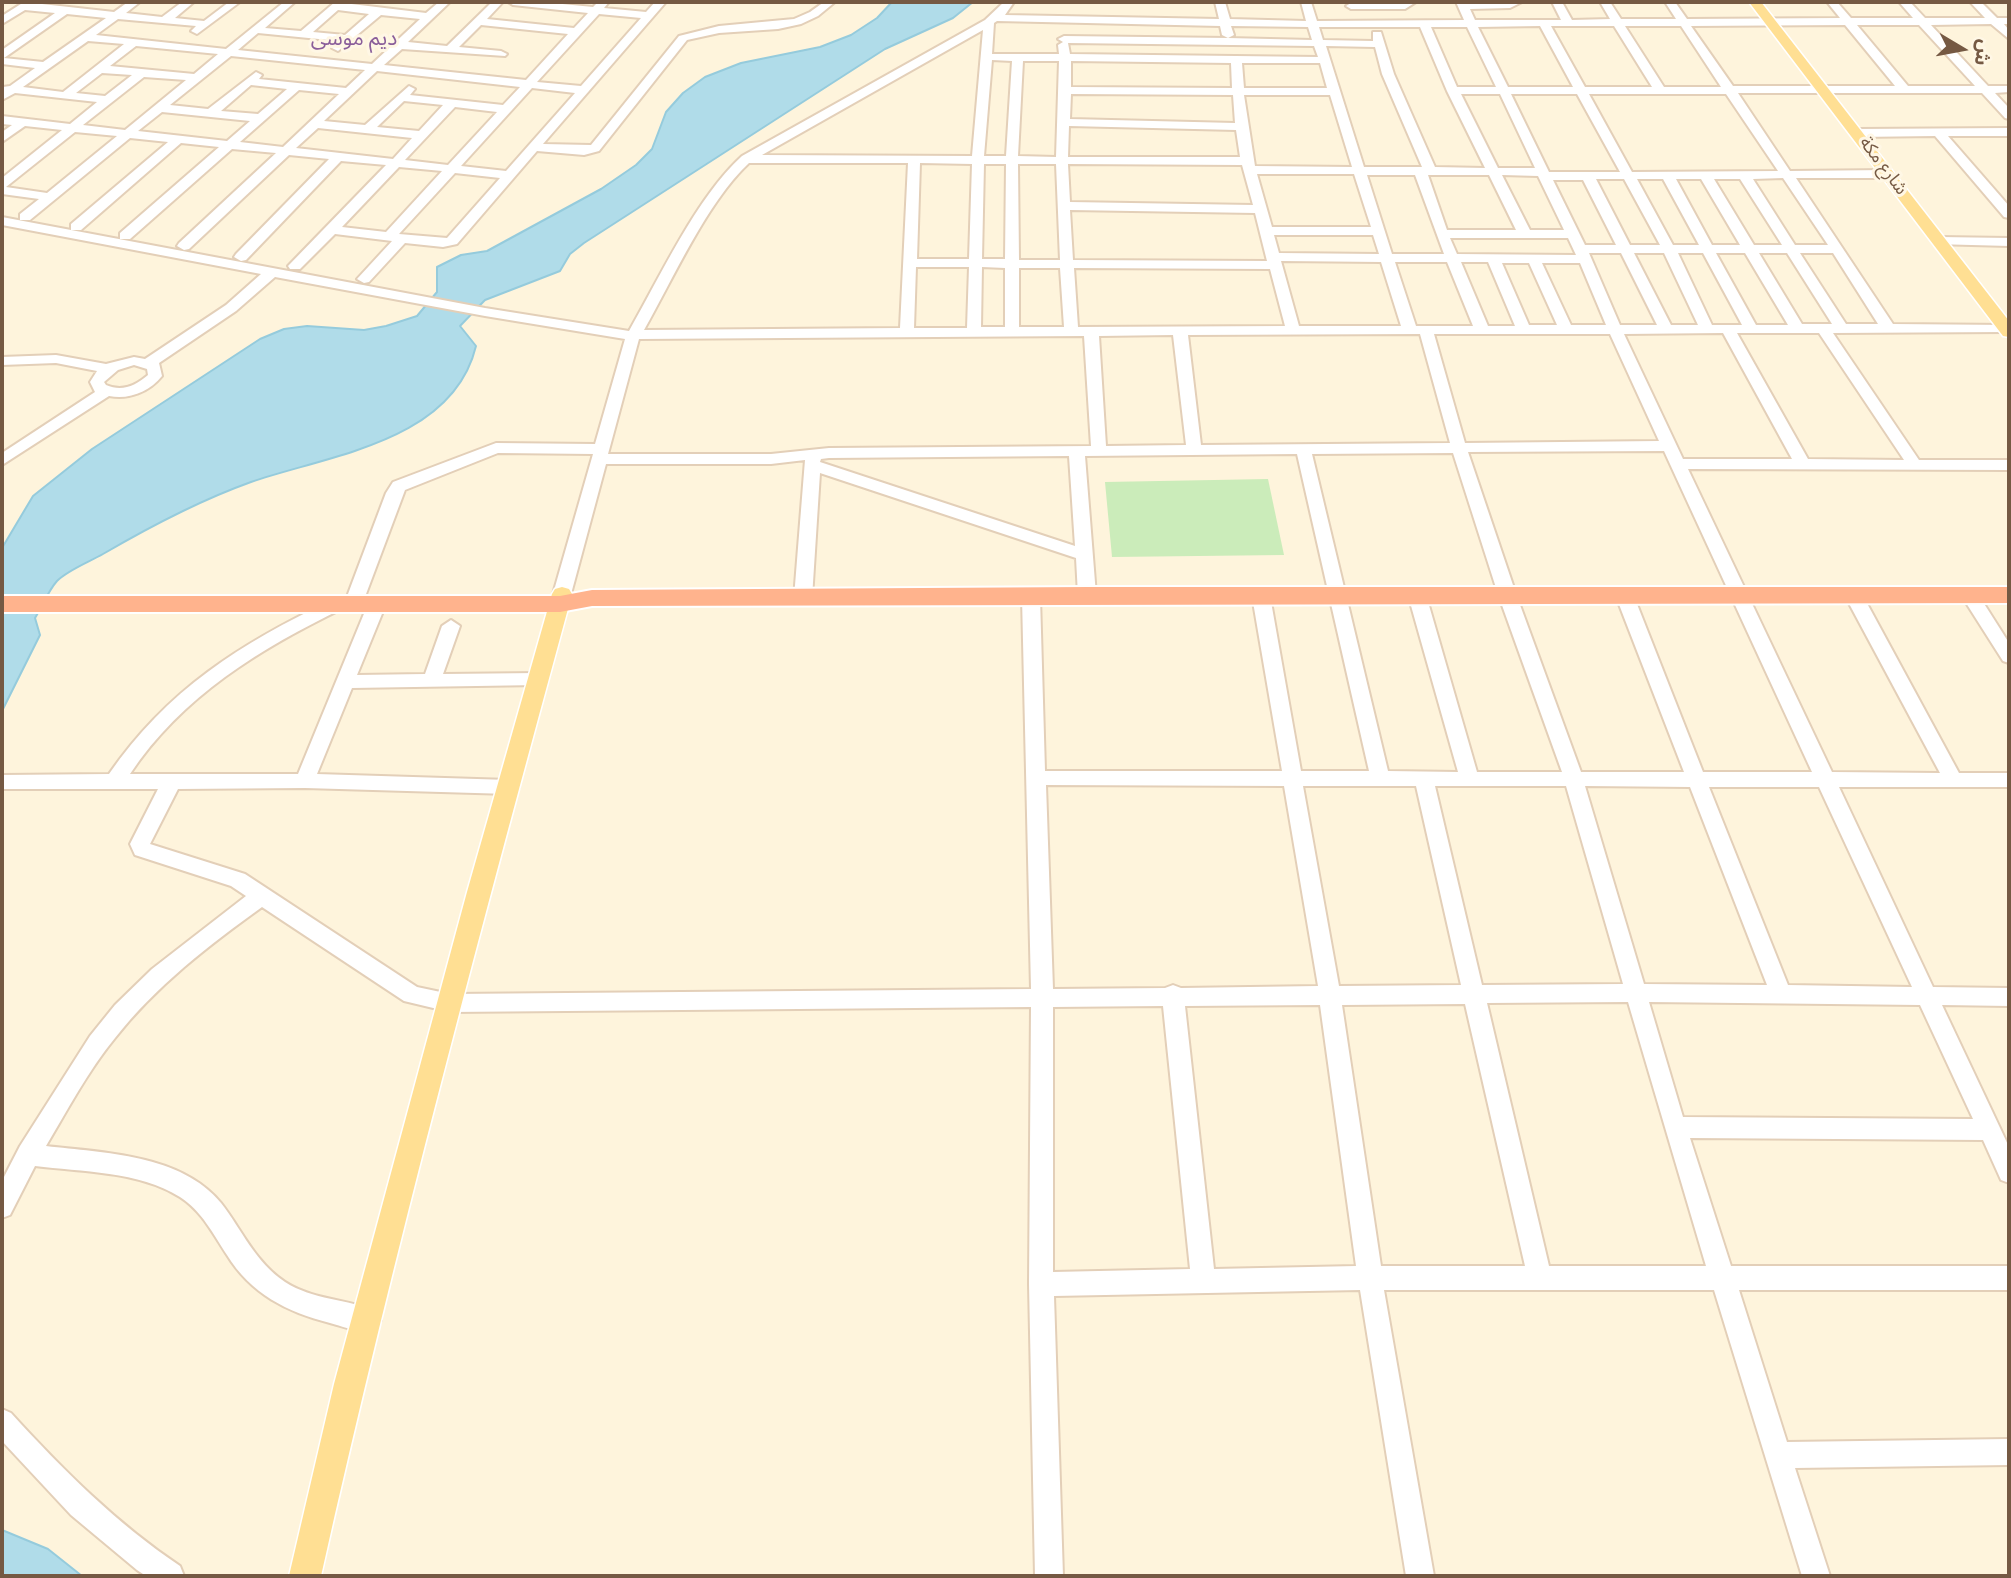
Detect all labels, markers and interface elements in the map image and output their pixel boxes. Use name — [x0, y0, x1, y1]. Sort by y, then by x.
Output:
north arrow — [1927, 14, 1997, 84]
district label: ديم موسى — [311, 26, 397, 52]
text: ش — [1969, 38, 1998, 68]
street label: شارع مكة — [1854, 133, 1912, 199]

